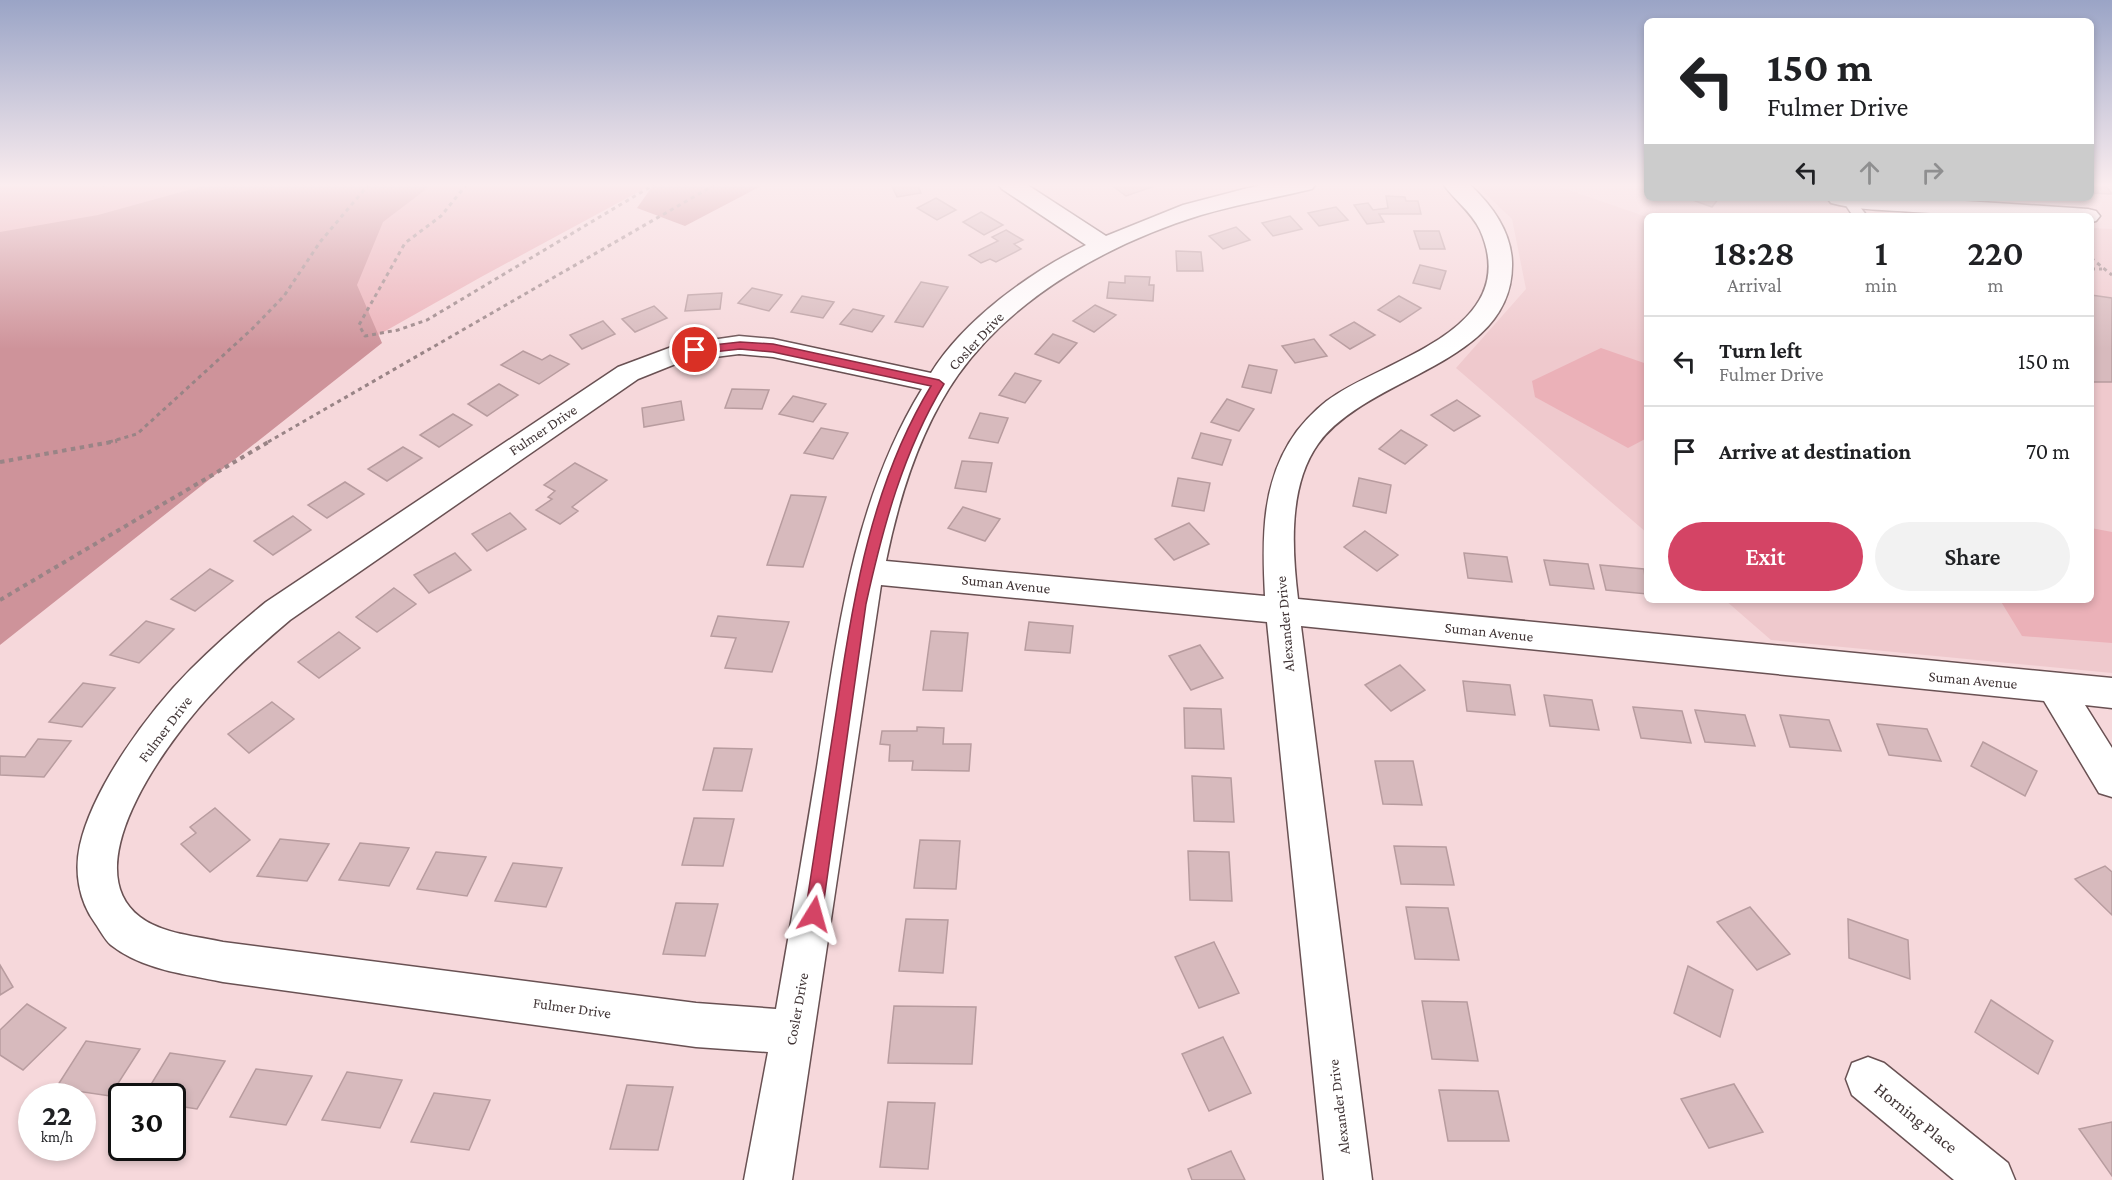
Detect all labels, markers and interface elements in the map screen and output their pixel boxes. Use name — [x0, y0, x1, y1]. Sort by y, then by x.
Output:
icon: left — [1668, 42, 1746, 120]
text: 150 m — [1767, 43, 1872, 90]
text: Fulmer Drive — [1767, 92, 1908, 122]
icon: left — [1790, 156, 1823, 189]
icon: ahead — [1853, 156, 1886, 189]
icon: right — [1916, 156, 1949, 189]
text: 18:28 — [1714, 233, 1795, 273]
text: 1 — [1875, 233, 1888, 273]
text: 220 — [1967, 233, 2024, 273]
text: Arrival — [1727, 274, 1782, 296]
text: min — [1865, 274, 1897, 296]
text: m — [1988, 274, 2004, 296]
street label: Cosler Drive — [945, 308, 1007, 373]
pin — [669, 324, 720, 375]
icon: arrive — [678, 333, 711, 366]
text: Turn left — [1719, 338, 1802, 363]
icon: left — [1668, 345, 1701, 378]
text: 150 m — [2018, 349, 2070, 374]
text: Fulmer Drive — [1719, 363, 1824, 385]
street label: Fulmer Drive — [506, 401, 580, 459]
icon: arrive — [1668, 435, 1701, 468]
text: Arrive at destination — [1719, 439, 1911, 464]
text: 70 m — [2026, 439, 2070, 464]
button: Exit — [1668, 522, 1863, 591]
button: Share — [1875, 522, 2070, 591]
street label: Suman Avenue — [961, 571, 1052, 597]
street label: Alexander Drive — [1273, 575, 1297, 673]
street label: Suman Avenue — [1444, 619, 1535, 645]
street label: Suman Avenue — [1928, 668, 2018, 692]
street label: Fulmer Drive — [135, 693, 195, 765]
position arrow — [782, 882, 846, 946]
street label: Cosler Drive — [783, 971, 811, 1047]
street label: Fulmer Drive — [532, 995, 612, 1021]
street label: Alexander Drive — [1325, 1058, 1353, 1156]
street label: Horning Place — [1871, 1079, 1961, 1157]
speed limit sign: 30 — [108, 1083, 186, 1161]
text: 22 — [42, 1098, 72, 1131]
text: km/h — [41, 1129, 73, 1145]

